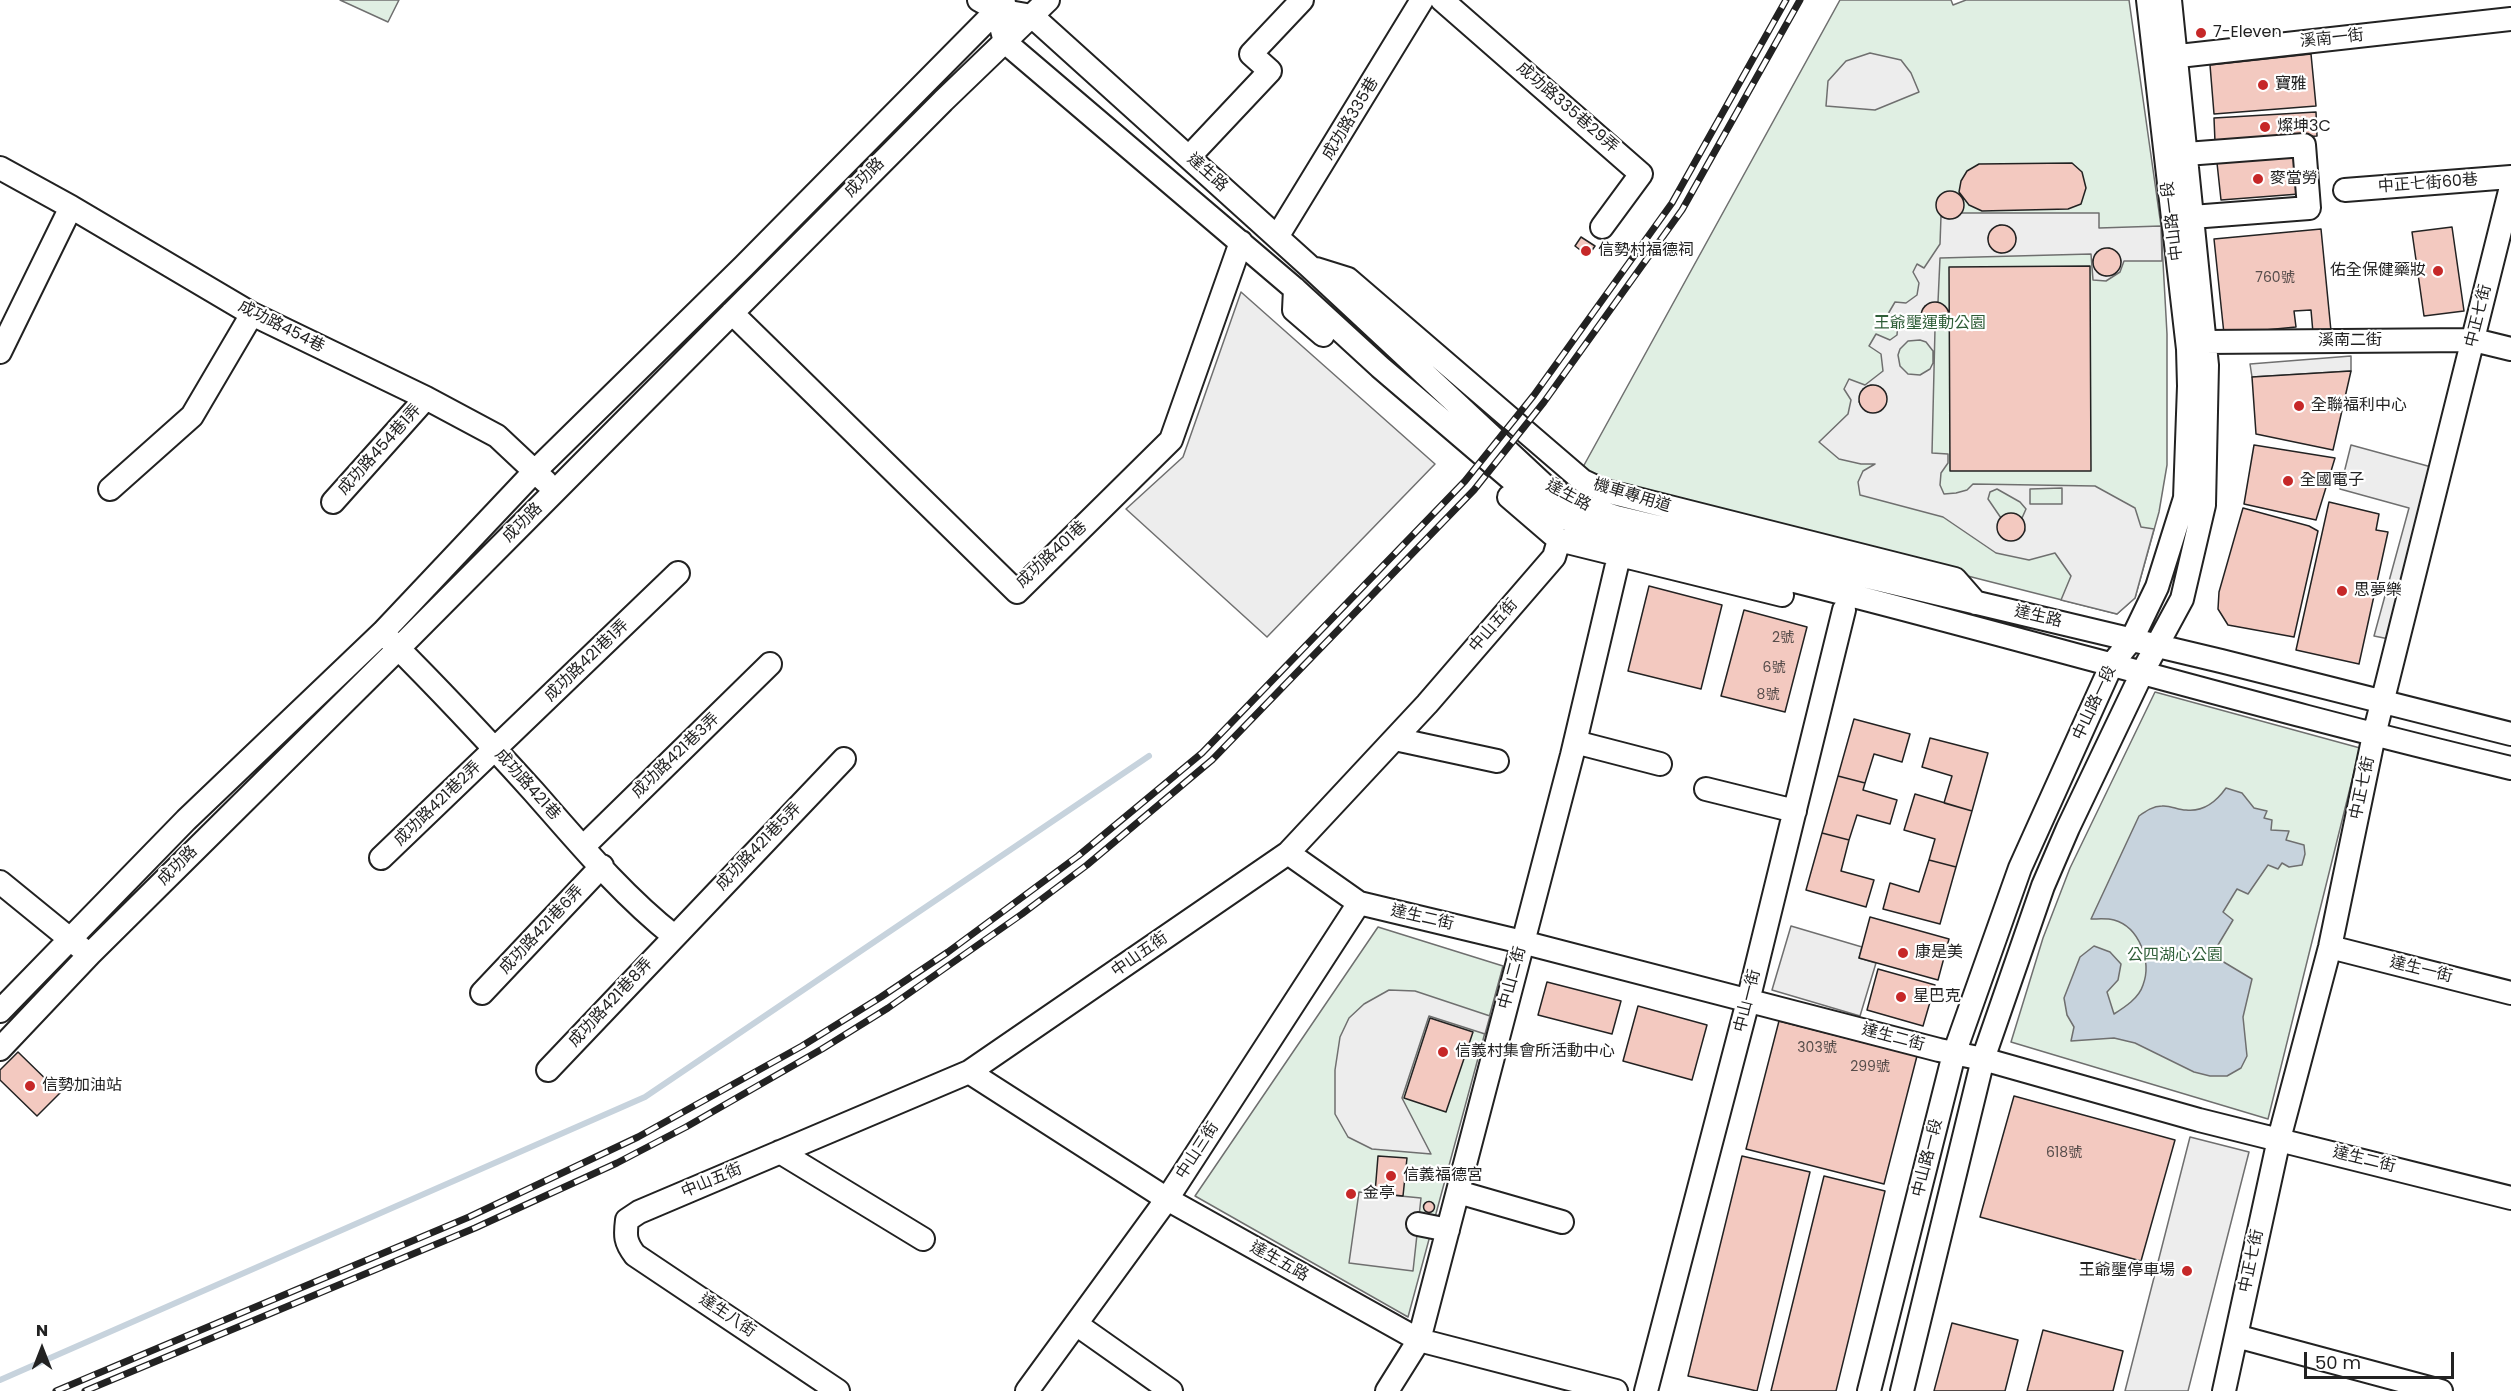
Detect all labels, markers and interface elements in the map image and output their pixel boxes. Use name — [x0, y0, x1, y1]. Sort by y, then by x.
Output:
place label: 7-Eleven — [2213, 23, 2282, 43]
marker: 7-Eleven — [2194, 26, 2208, 40]
street label: 溪南一街 — [2299, 26, 2365, 52]
street label: 成功路335巷29弄 — [1512, 59, 1622, 157]
street label: 成功路335巷 — [1319, 74, 1383, 164]
place label: 寶雅 — [2275, 75, 2307, 95]
marker: 寶雅 — [2256, 78, 2270, 92]
place label: 燦坤3C — [2277, 117, 2331, 137]
marker: 燦坤3C — [2258, 120, 2272, 134]
street label: 達生路 — [1183, 150, 1231, 196]
street label: 成功路 — [841, 154, 889, 202]
place label: 麥當勞 — [2270, 169, 2318, 189]
street label: 中正七街60巷 — [2377, 171, 2479, 197]
marker: 麥當勞 — [2251, 172, 2265, 186]
street label: 中山路一段 — [2159, 180, 2187, 262]
place label: 信勢村福德祠 — [1598, 241, 1694, 261]
marker: 信勢村福德祠 — [1579, 244, 1593, 258]
place label: 佑全保健藥妝 — [2330, 261, 2426, 281]
marker: 佑全保健藥妝 — [2431, 264, 2445, 278]
house number: 760號 — [2255, 270, 2295, 286]
street label: 中正七街 — [2462, 283, 2496, 349]
street label: 成功路454巷 — [235, 297, 327, 357]
park label: 王爺壟運動公園 — [1874, 314, 1986, 334]
street label: 溪南二街 — [2318, 331, 2382, 351]
place label: 全聯福利中心 — [2311, 396, 2407, 416]
marker: 全聯福利中心 — [2292, 399, 2306, 413]
street label: 成功路454巷1弄 — [334, 401, 426, 499]
place label: 全國電子 — [2300, 471, 2364, 491]
marker: 全國電子 — [2281, 474, 2295, 488]
street label: 機車專用道 — [1591, 475, 1673, 517]
street label: 達生路 — [1542, 476, 1594, 516]
street label: 成功路 — [499, 499, 547, 547]
street label: 成功路401巷 — [1013, 518, 1091, 592]
place label: 思夢樂 — [2354, 581, 2402, 601]
marker: 思夢樂 — [2335, 584, 2349, 598]
street label: 中山五街 — [1466, 596, 1522, 656]
street label: 達生路 — [2012, 602, 2064, 632]
street label: 成功路421巷1弄 — [541, 616, 633, 706]
house number: 2號 — [1772, 630, 1794, 646]
house number: 6號 — [1763, 660, 1785, 676]
street label: 中山路一段 — [2069, 663, 2121, 743]
house number: 8號 — [1757, 687, 1779, 703]
street label: 成功路421巷3弄 — [628, 710, 724, 802]
street label: 成功路421巷 — [490, 746, 564, 824]
street label: 中正七街 — [2347, 755, 2379, 821]
street label: 成功路421巷2弄 — [390, 758, 486, 850]
street label: 成功路421巷5弄 — [712, 799, 806, 895]
street label: 成功路 — [154, 842, 202, 890]
street label: 成功路421巷6弄 — [496, 882, 588, 978]
street label: 達生二街 — [1389, 901, 1455, 935]
street label: 中山五街 — [1108, 929, 1172, 981]
place label: 康是美 — [1915, 943, 1963, 963]
street label: 中山二街 — [1495, 945, 1531, 1011]
marker: 康是美 — [1896, 946, 1910, 960]
park label: 公四湖心公園 — [2127, 946, 2223, 966]
street label: 達生一街 — [2388, 953, 2454, 987]
street label: 成功路421巷8弄 — [565, 955, 657, 1051]
street label: 中山一街 — [1731, 968, 1765, 1034]
place label: 星巴克 — [1913, 987, 1961, 1007]
marker: 星巴克 — [1894, 990, 1908, 1004]
street label: 達生二街 — [1860, 1020, 1926, 1056]
house number: 303號 — [1797, 1040, 1837, 1056]
place label: 信義村集會所活動中心 — [1455, 1042, 1615, 1062]
marker: 信義村集會所活動中心 — [1436, 1045, 1450, 1059]
house number: 299號 — [1850, 1059, 1890, 1075]
place label: 信勢加油站 — [42, 1076, 122, 1096]
marker: 信勢加油站 — [23, 1079, 37, 1093]
street label: 中山路一段 — [1909, 1117, 1947, 1199]
street label: 中山三街 — [1173, 1119, 1223, 1183]
street label: 達生二街 — [2331, 1143, 2397, 1177]
house number: 618號 — [2046, 1145, 2082, 1161]
street label: 中山五街 — [679, 1160, 745, 1202]
place label: 信義福德宮 — [1403, 1166, 1483, 1186]
marker: 信義福德宮 — [1384, 1169, 1398, 1183]
place label: 金亭 — [1363, 1184, 1395, 1204]
marker: 金亭 — [1344, 1187, 1358, 1201]
street label: 中正七街 — [2236, 1228, 2268, 1294]
street label: 達生五路 — [1246, 1238, 1312, 1286]
place label: 王爺壟停車場 — [2079, 1261, 2175, 1281]
marker: 王爺壟停車場 — [2180, 1264, 2194, 1278]
street label: 達生八街 — [695, 1290, 759, 1342]
north arrow — [12, 1319, 72, 1379]
text: N — [36, 1319, 48, 1342]
scale bar — [2307, 1340, 2457, 1378]
text: 50 m — [2315, 1350, 2361, 1375]

